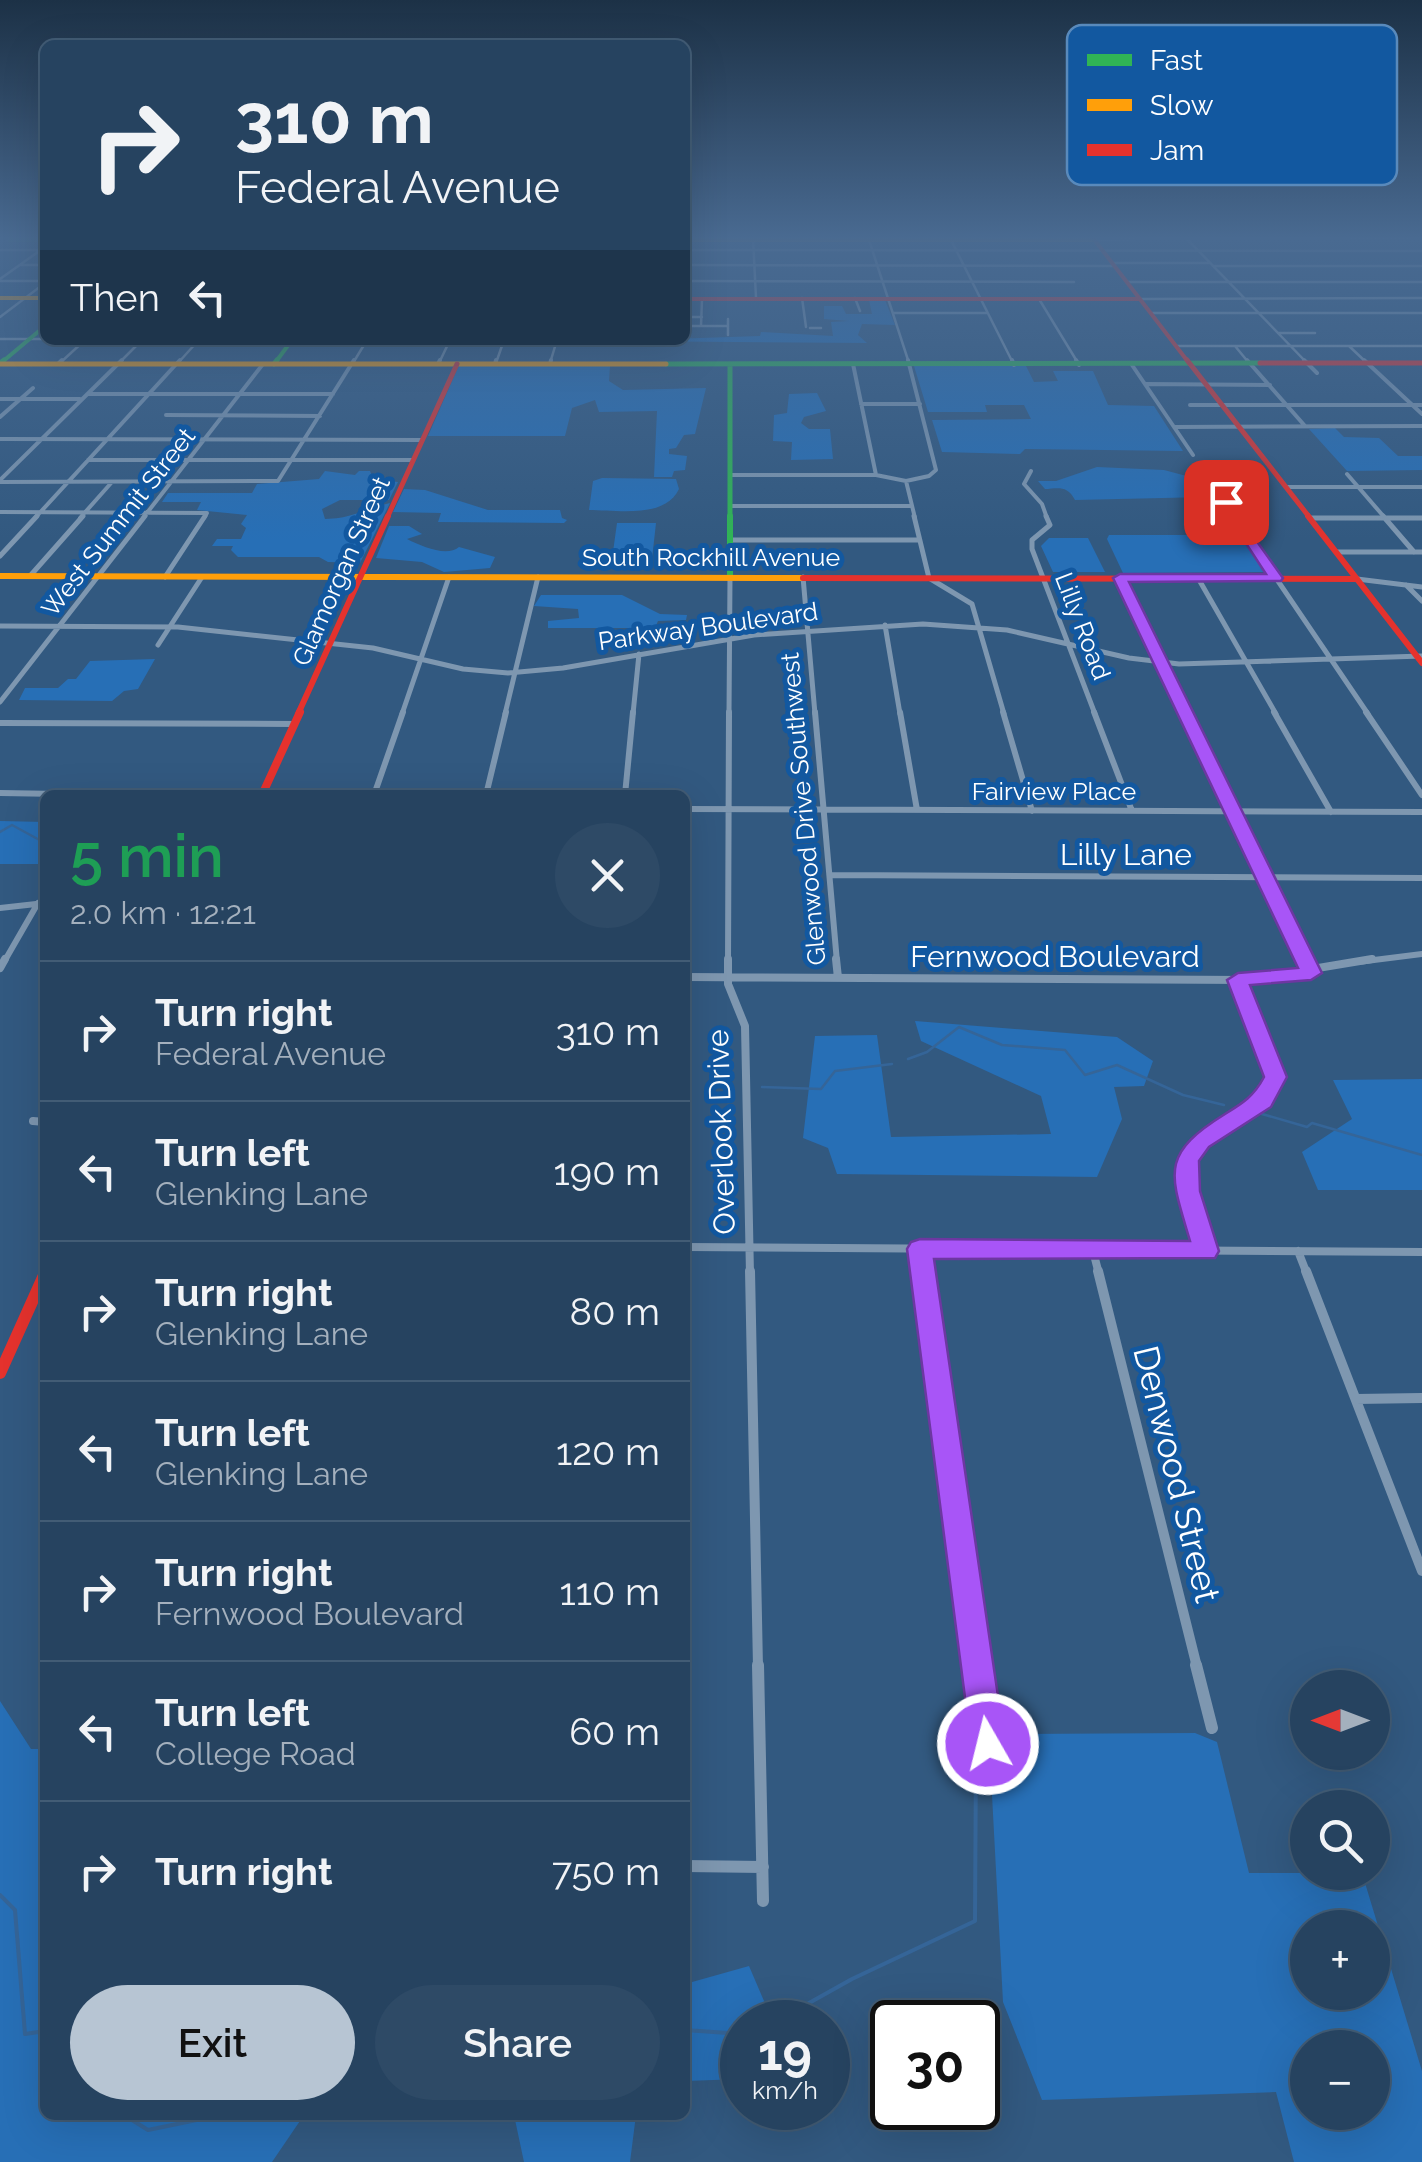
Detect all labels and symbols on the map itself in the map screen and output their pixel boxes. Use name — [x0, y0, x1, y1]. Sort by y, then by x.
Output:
legend — [1067, 25, 1397, 185]
text: Fast — [1150, 44, 1203, 77]
text: Slow — [1150, 89, 1214, 122]
text: Jam — [1150, 134, 1204, 167]
street label: West Summit Street — [35, 421, 201, 622]
pin — [1184, 460, 1269, 545]
street label: Glamorgan Street — [286, 471, 396, 670]
street label: South Rockhill Avenue — [582, 542, 840, 572]
street label: Lilly Road — [1049, 568, 1117, 684]
street label: Parkway Boulevard — [596, 596, 820, 656]
street label: Glenwood Drive Southwest — [774, 651, 832, 967]
street label: Fairview Place — [972, 776, 1136, 806]
street label: Lilly Lane — [1060, 837, 1192, 872]
street label: Fernwood Boulevard — [910, 939, 1200, 974]
street label: Overlook Drive — [700, 1029, 742, 1235]
street label: Denwood Street — [1125, 1342, 1229, 1607]
north arrow — [1290, 1670, 1390, 1770]
position arrow — [936, 1692, 1040, 1796]
speed limit sign: 30 — [870, 2000, 1000, 2130]

